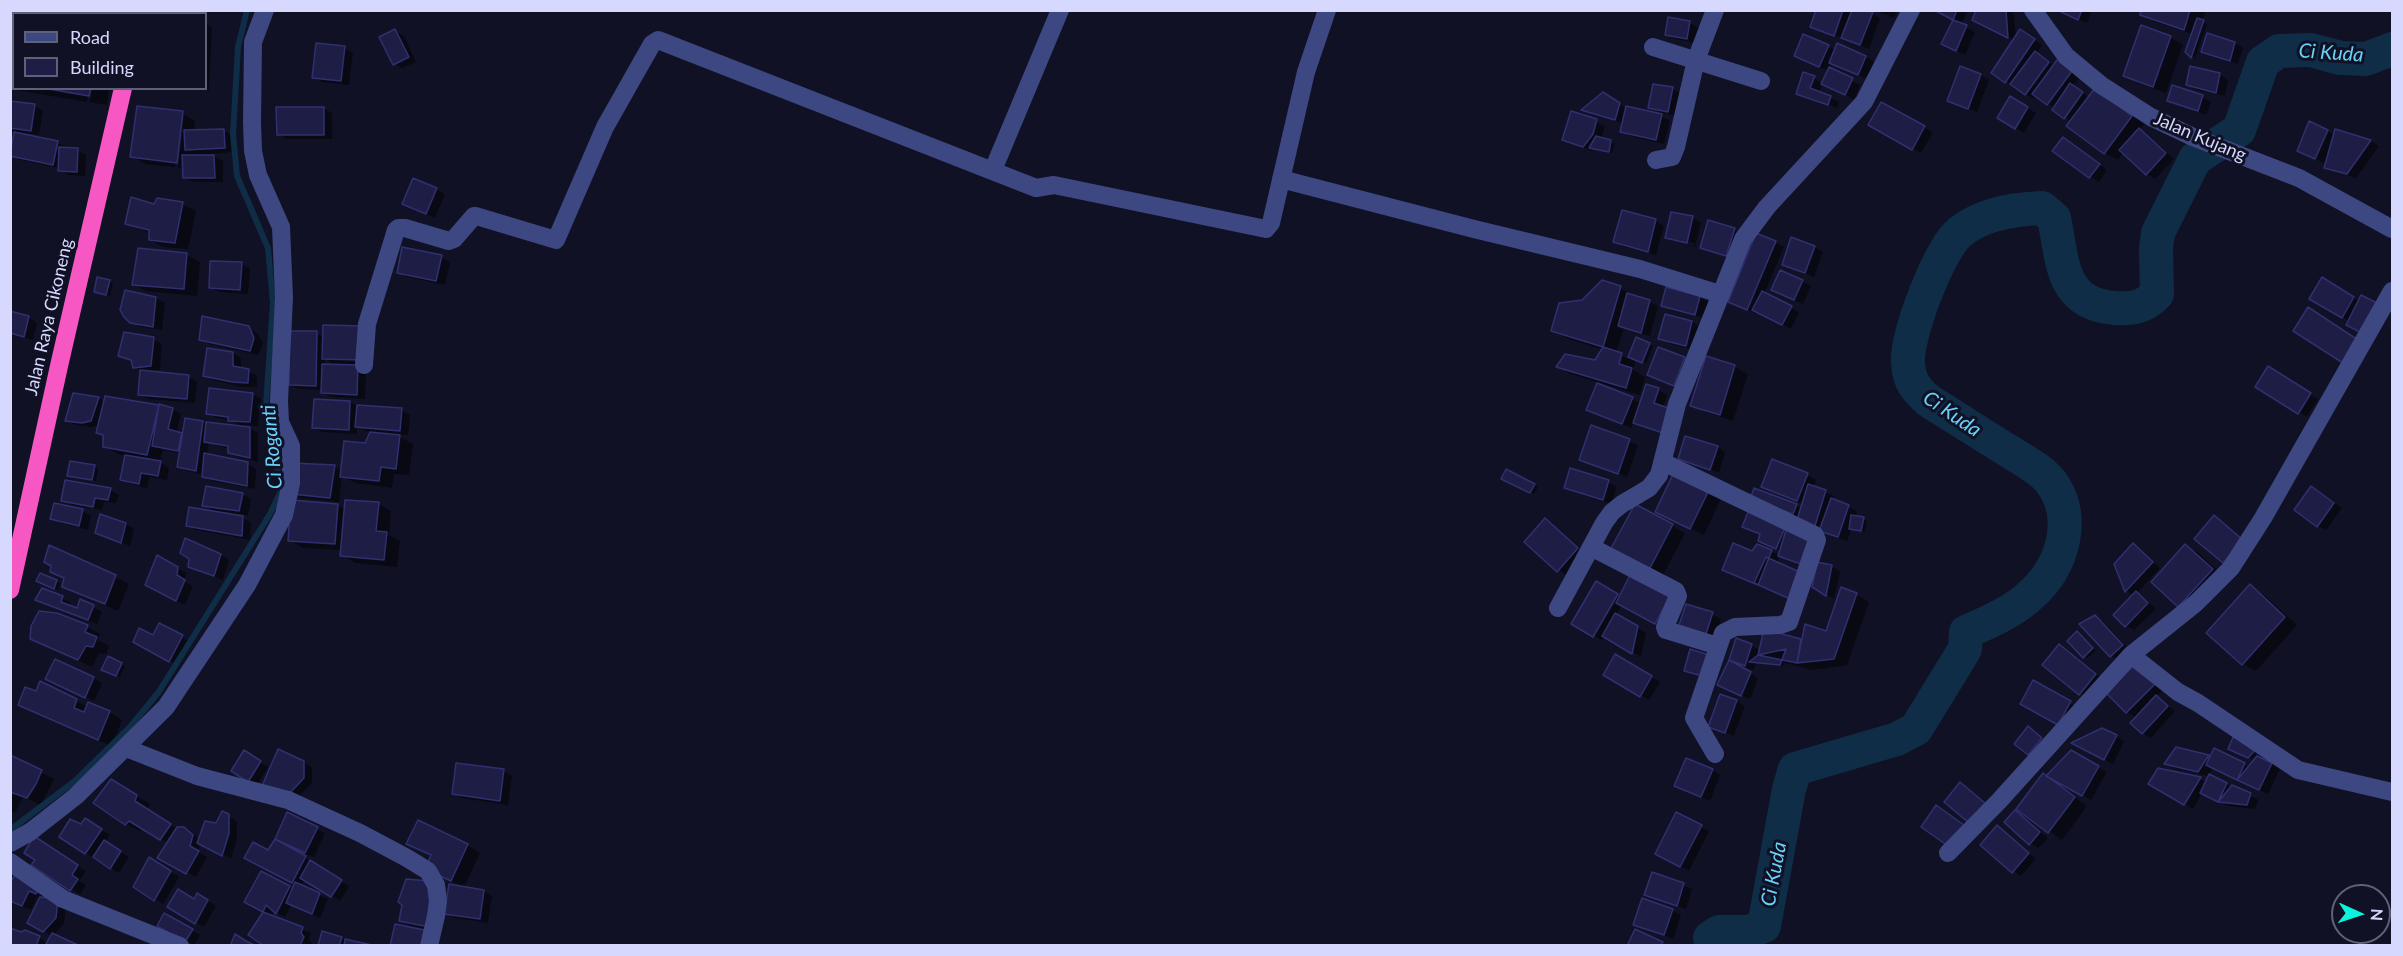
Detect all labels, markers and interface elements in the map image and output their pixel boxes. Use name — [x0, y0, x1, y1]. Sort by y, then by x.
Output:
legend — [12, 12, 207, 90]
text: Road — [70, 26, 110, 48]
water label: Ci Kuda — [2298, 39, 2364, 67]
text: Building — [70, 56, 134, 78]
street label: Jalan Kujang — [2151, 108, 2249, 166]
street label: Jalan Raya Cikoneng — [20, 236, 78, 398]
water label: Ci Kuda — [1918, 386, 1986, 442]
water label: Ci Roganti — [256, 404, 288, 490]
water label: Ci Kuda — [1756, 840, 1792, 908]
north arrow — [2331, 884, 2391, 944]
text: N — [2368, 908, 2387, 922]

